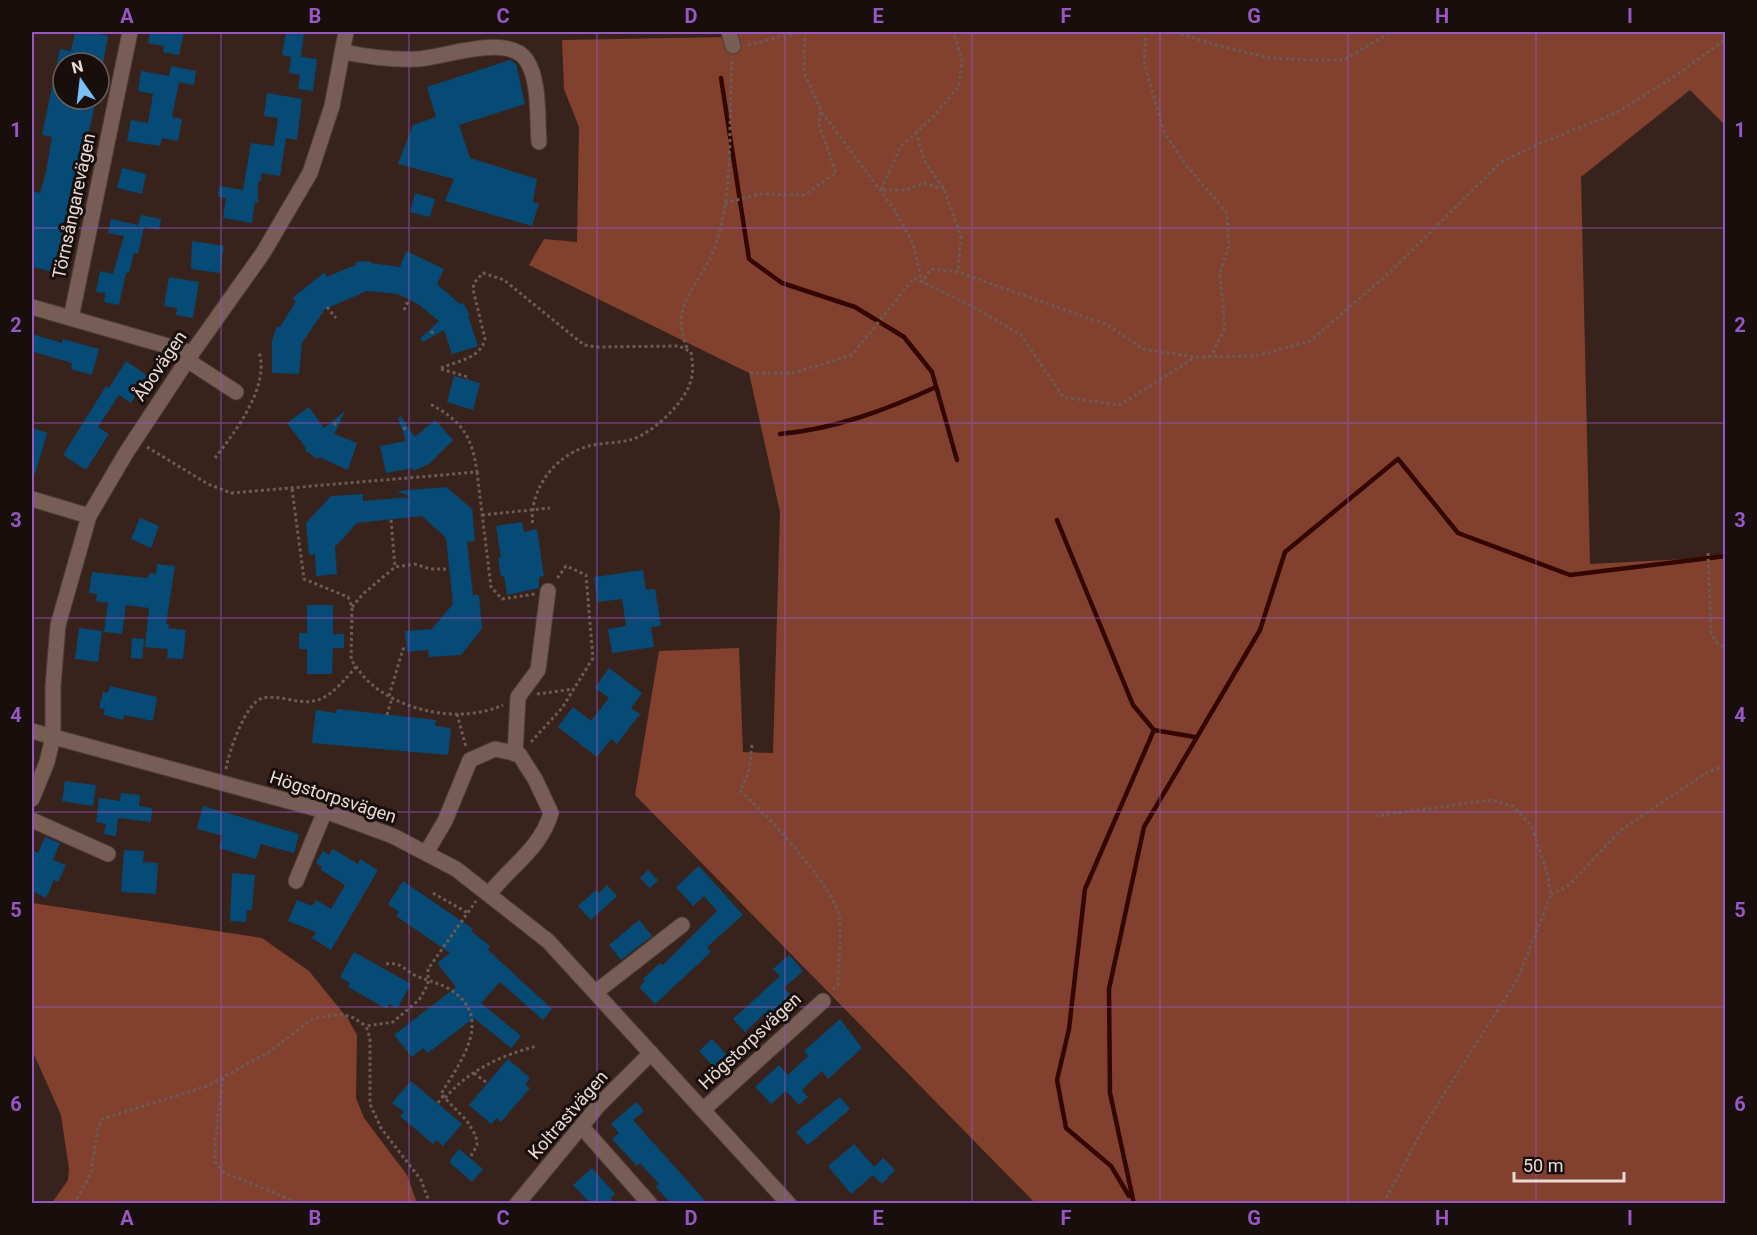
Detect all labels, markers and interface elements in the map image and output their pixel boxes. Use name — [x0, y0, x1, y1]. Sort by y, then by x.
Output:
text: A — [120, 4, 134, 28]
text: B — [309, 4, 321, 28]
text: C — [496, 4, 510, 28]
text: D — [685, 4, 698, 28]
text: E — [872, 4, 884, 28]
text: F — [1061, 4, 1072, 28]
text: G — [1247, 4, 1261, 28]
text: H — [1435, 4, 1449, 28]
text: I — [1627, 4, 1633, 28]
north arrow — [51, 51, 111, 111]
text: N — [70, 56, 85, 78]
text: 1 — [10, 118, 22, 142]
text: 1 — [1734, 118, 1746, 142]
street label: Törnsångarevägen — [48, 131, 99, 281]
text: 2 — [10, 313, 22, 337]
text: 2 — [1734, 313, 1746, 337]
street label: Åbovägen — [128, 326, 191, 405]
text: 3 — [10, 508, 22, 532]
text: 3 — [1734, 508, 1746, 532]
text: 4 — [10, 703, 22, 727]
text: 4 — [1734, 703, 1746, 727]
street label: Högstorpsvägen — [267, 766, 399, 827]
text: 5 — [10, 898, 22, 922]
text: 5 — [1734, 898, 1746, 922]
street label: Högstorpsvägen — [694, 988, 805, 1093]
street label: Koltrastvägen — [524, 1066, 612, 1163]
text: 6 — [10, 1092, 22, 1116]
text: 6 — [1734, 1092, 1746, 1116]
scale bar — [1514, 1145, 1624, 1183]
text: 50 m — [1523, 1155, 1563, 1176]
text: A — [120, 1206, 134, 1230]
text: B — [309, 1206, 321, 1230]
text: C — [496, 1206, 510, 1230]
text: D — [685, 1206, 698, 1230]
text: E — [872, 1206, 884, 1230]
text: F — [1061, 1206, 1072, 1230]
text: G — [1247, 1206, 1261, 1230]
text: H — [1435, 1206, 1449, 1230]
text: I — [1627, 1206, 1633, 1230]

